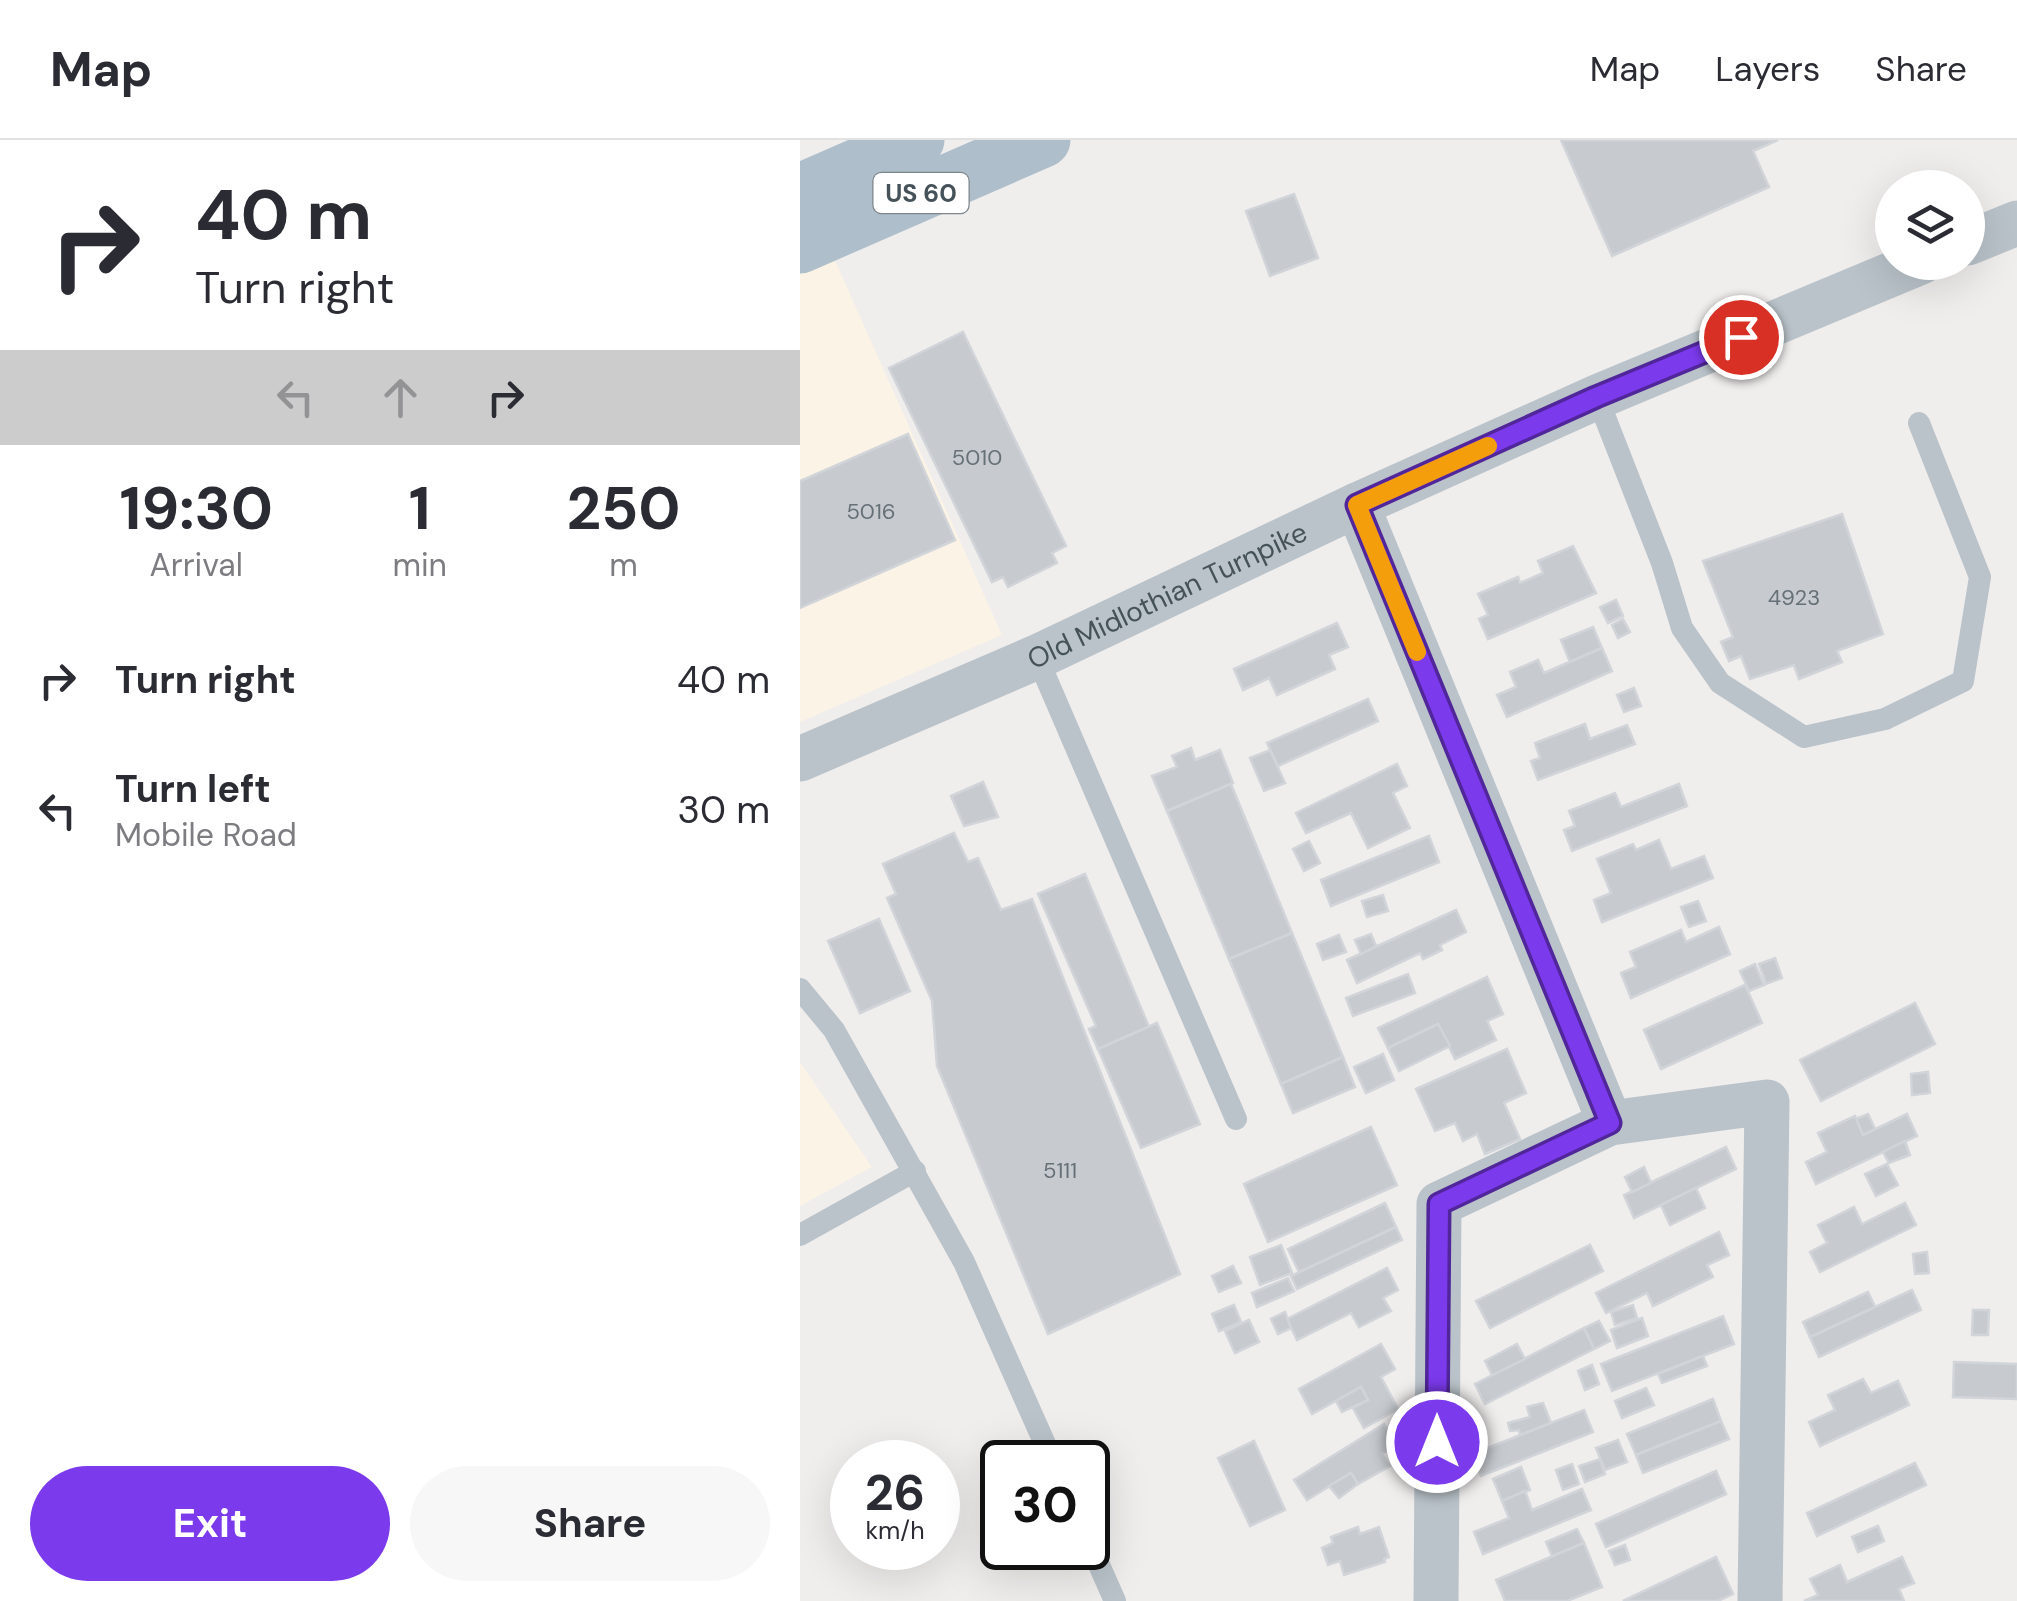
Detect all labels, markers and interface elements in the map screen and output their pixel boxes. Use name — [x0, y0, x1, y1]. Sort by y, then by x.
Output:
text: Map — [50, 38, 152, 101]
text: Map — [1590, 46, 1660, 92]
text: Layers — [1715, 46, 1820, 92]
text: Share — [1875, 46, 1967, 92]
text: 40 m — [195, 170, 372, 261]
map controls — [1875, 170, 1985, 280]
button: layers — [1875, 170, 1985, 280]
road number: US 60 — [874, 173, 968, 213]
icon: right — [30, 180, 160, 310]
text: Turn right — [195, 258, 394, 317]
pin — [1699, 295, 1784, 380]
icon: arrive — [1714, 310, 1769, 365]
icon: left — [268, 370, 323, 425]
icon: ahead — [373, 370, 428, 425]
icon: right — [478, 370, 533, 425]
house number: 5010 — [952, 443, 1002, 472]
text: 19:30 — [119, 469, 273, 548]
text: 1 — [409, 469, 431, 548]
text: 250 — [566, 469, 681, 548]
house number: 5016 — [846, 497, 896, 526]
street label: Old Midlothian Turnpike — [1021, 513, 1313, 678]
text: Arrival — [150, 544, 243, 586]
text: min — [392, 544, 447, 586]
text: m — [609, 544, 638, 586]
house number: 4923 — [1768, 583, 1820, 612]
icon: right — [30, 653, 85, 708]
text: Turn right — [115, 655, 296, 705]
text: 40 m — [677, 655, 770, 705]
text: Turn left — [115, 764, 271, 814]
icon: left — [30, 783, 85, 838]
text: 30 m — [678, 785, 770, 835]
text: Mobile Road — [115, 814, 297, 856]
house number: 5111 — [1043, 1156, 1077, 1185]
position arrow — [1385, 1390, 1489, 1494]
speed limit sign: 30 — [980, 1440, 1110, 1570]
text: 26 — [865, 1460, 925, 1526]
button: Exit — [30, 1466, 390, 1581]
button: Share — [410, 1466, 770, 1581]
text: km/h — [865, 1514, 925, 1547]

